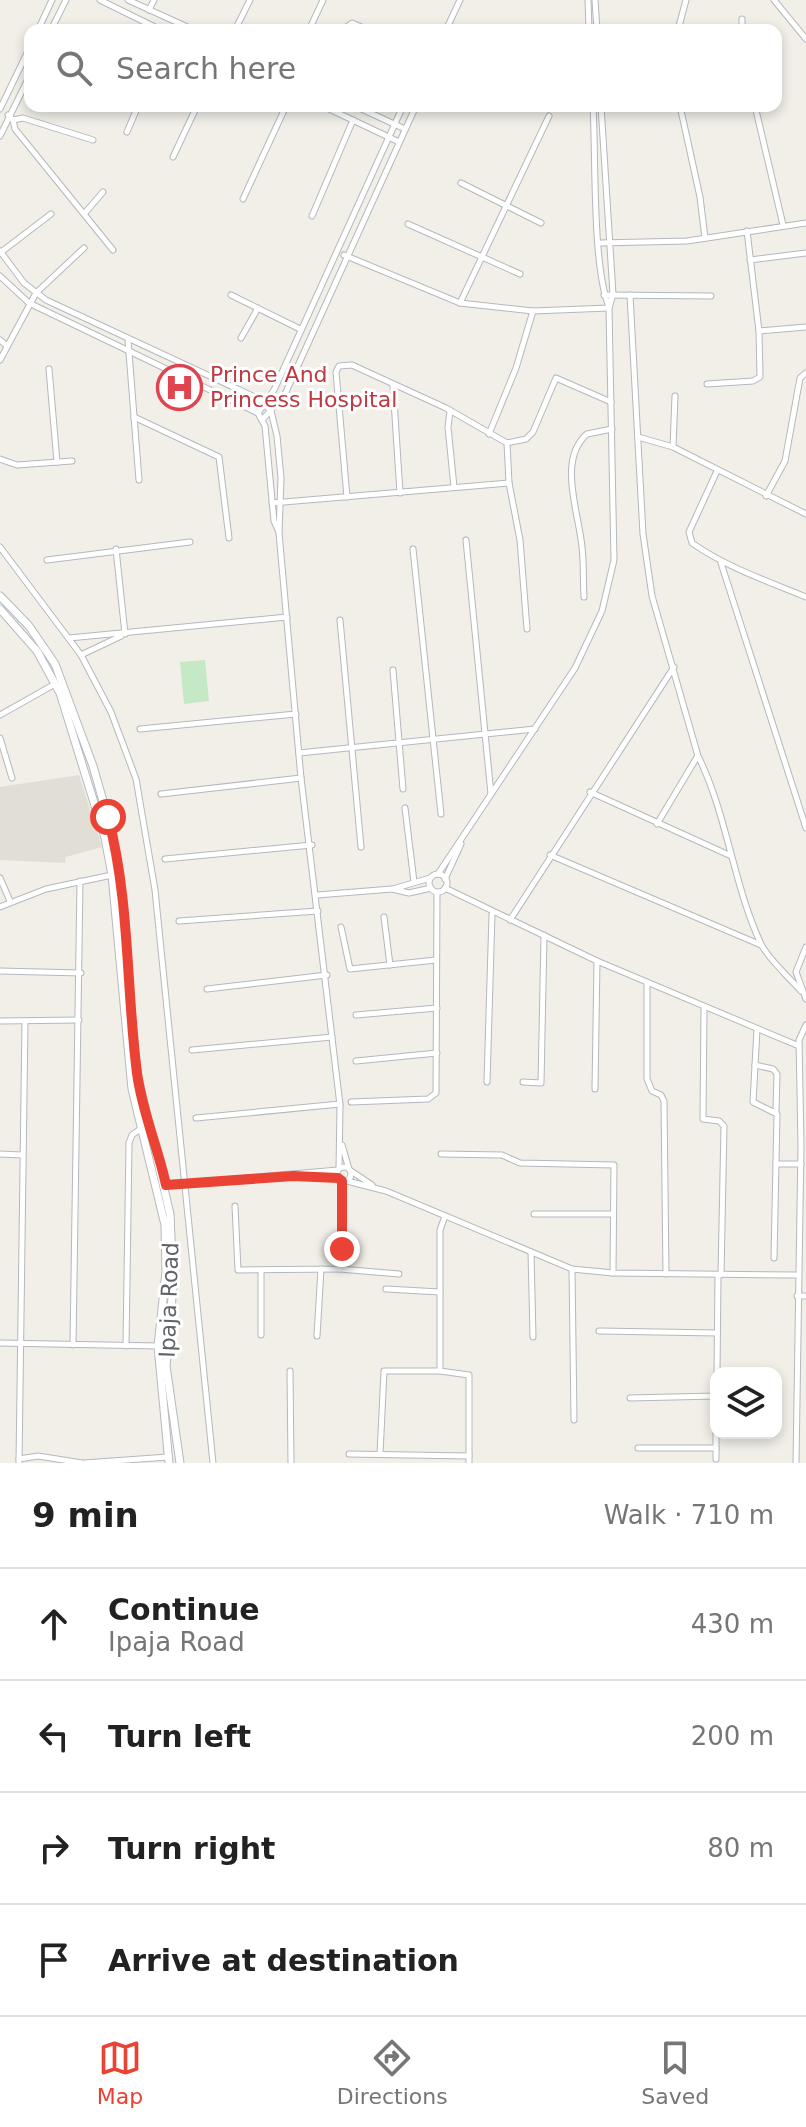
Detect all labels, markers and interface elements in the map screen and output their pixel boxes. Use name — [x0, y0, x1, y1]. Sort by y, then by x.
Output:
search box — [24, 24, 782, 112]
icon: search — [52, 46, 96, 90]
text: Search here — [116, 51, 296, 86]
place label: Prince And Princess Hospital — [210, 362, 397, 412]
hospital icon: Prince And Princess Hospital — [155, 363, 203, 411]
route start — [90, 799, 126, 835]
route end — [324, 1231, 360, 1267]
street label: Ipaja Road — [154, 1242, 184, 1358]
map controls — [710, 1367, 782, 1439]
button: layers — [710, 1367, 782, 1439]
text: 9 min — [32, 1495, 139, 1535]
text: Walk · 710 m — [604, 1500, 774, 1530]
text: Continue — [108, 1592, 260, 1627]
icon: ahead — [32, 1602, 76, 1646]
text: 430 m — [691, 1609, 774, 1639]
text: Ipaja Road — [108, 1627, 245, 1657]
icon: left — [32, 1714, 76, 1758]
text: Turn left — [108, 1719, 251, 1754]
text: 200 m — [691, 1721, 774, 1751]
icon: right — [32, 1826, 76, 1870]
text: Turn right — [108, 1831, 275, 1866]
text: 80 m — [707, 1833, 774, 1863]
icon: arrive — [32, 1938, 76, 1982]
text: Arrive at destination — [108, 1943, 459, 1978]
tab: Map — [97, 2036, 143, 2109]
tab: Directions — [337, 2036, 448, 2109]
tab: Saved — [641, 2036, 709, 2109]

